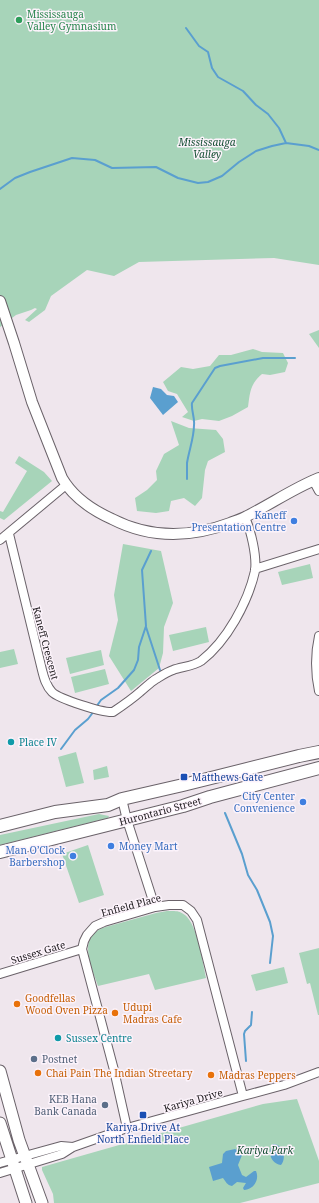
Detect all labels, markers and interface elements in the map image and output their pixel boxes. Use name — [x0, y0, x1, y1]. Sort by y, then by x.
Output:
place label: Mississauga Valley Gymnasium — [27, 7, 117, 33]
marker: Mississauga Valley Gymnasium — [14, 15, 24, 25]
park label: Mississauga Valley — [177, 135, 236, 161]
place label: Kaneff Presentation Centre — [191, 508, 287, 534]
marker: Kaneff Presentation Centre — [289, 516, 299, 526]
street label: Kaneff Crescent — [30, 605, 63, 682]
place label: Place IV — [19, 735, 57, 749]
marker: Place IV — [6, 737, 16, 747]
place label: Matthews Gate — [192, 770, 263, 784]
marker: Matthews Gate — [179, 772, 189, 782]
place label: City Center Convenience — [234, 789, 295, 815]
street label: Hurontario Street — [117, 793, 203, 829]
marker: City Center Convenience — [298, 797, 308, 807]
place label: Money Mart — [119, 839, 178, 853]
marker: Money Mart — [106, 841, 116, 851]
place label: Man O’Clock Barbershop — [5, 843, 65, 869]
marker: Man O’Clock Barbershop — [68, 851, 78, 861]
street label: Enfield Place — [99, 890, 163, 920]
street label: Sussex Gate — [9, 937, 67, 967]
place label: Goodfellas Wood Oven Pizza — [25, 991, 108, 1017]
marker: Goodfellas Wood Oven Pizza — [12, 999, 22, 1009]
place label: Udupi Madras Cafe — [123, 1000, 182, 1026]
marker: Udupi Madras Cafe — [110, 1008, 120, 1018]
place label: Sussex Centre — [66, 1031, 132, 1045]
marker: Sussex Centre — [53, 1033, 63, 1043]
place label: Postnet — [42, 1052, 78, 1066]
marker: Postnet — [29, 1054, 39, 1064]
place label: Chai Pain The Indian Streetary — [46, 1066, 193, 1080]
marker: Chai Pain The Indian Streetary — [33, 1068, 43, 1078]
place label: Madras Peppers — [219, 1068, 296, 1082]
marker: Madras Peppers — [206, 1070, 216, 1080]
street label: Kariya Drive — [162, 1085, 224, 1115]
place label: KEB Hana Bank Canada — [34, 1092, 97, 1118]
marker: KEB Hana Bank Canada — [100, 1100, 110, 1110]
marker: Kariya Drive At North Enfield Place — [138, 1110, 148, 1120]
place label: Kariya Drive At North Enfield Place — [97, 1120, 189, 1146]
park label: Kariya Park — [236, 1143, 294, 1157]

